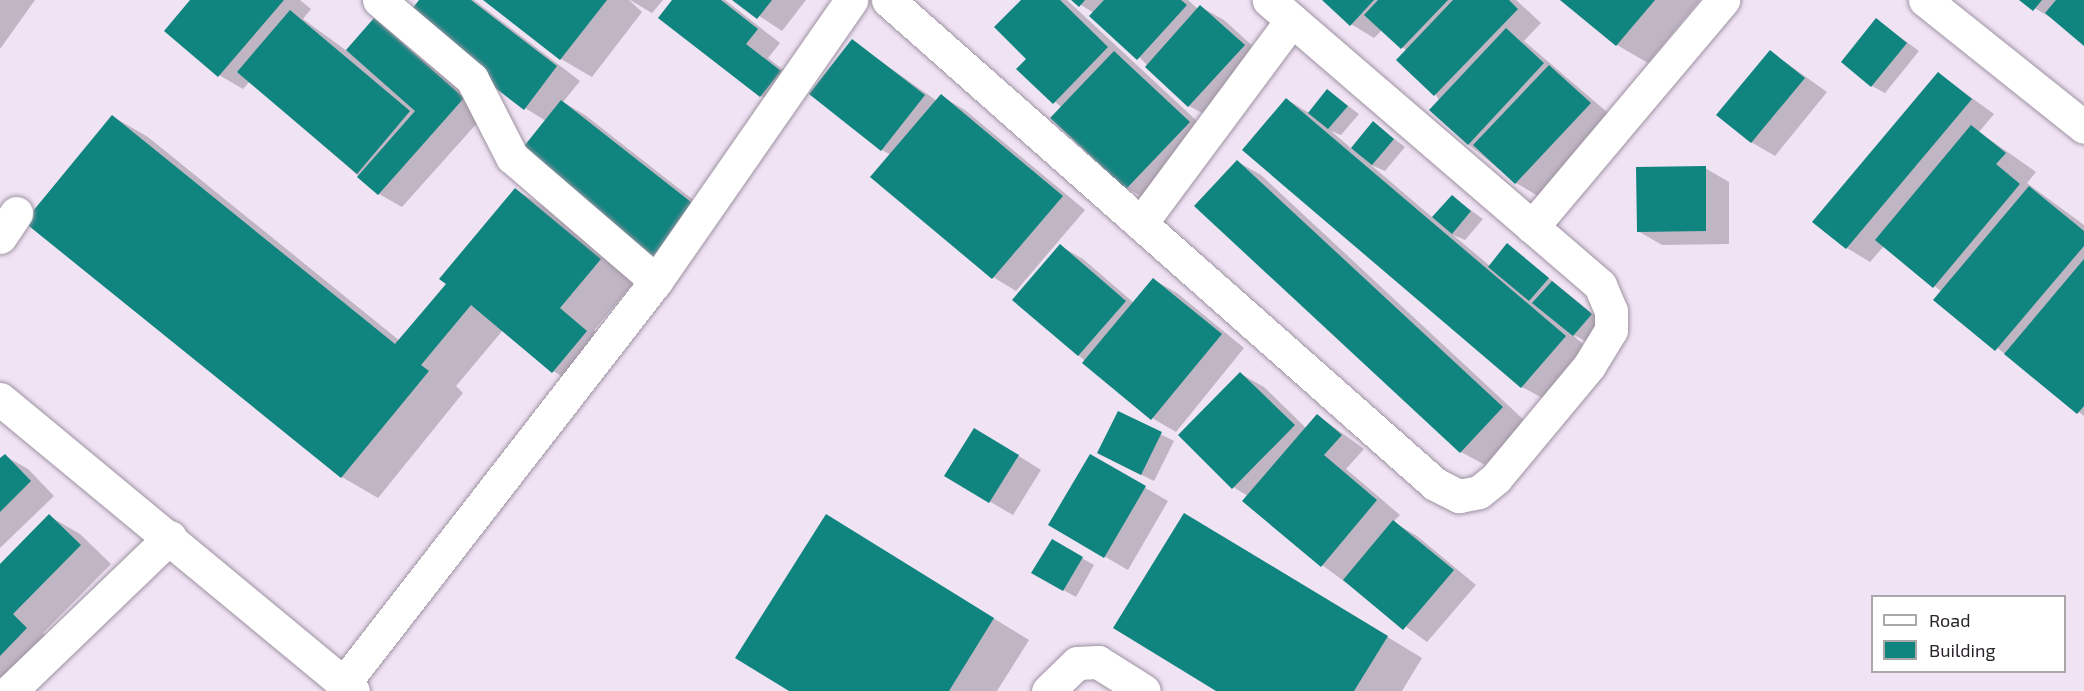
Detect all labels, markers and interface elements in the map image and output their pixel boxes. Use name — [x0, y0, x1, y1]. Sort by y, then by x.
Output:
legend — [1871, 595, 2066, 673]
text: Road — [1929, 609, 1970, 631]
text: Building — [1929, 639, 1996, 661]

